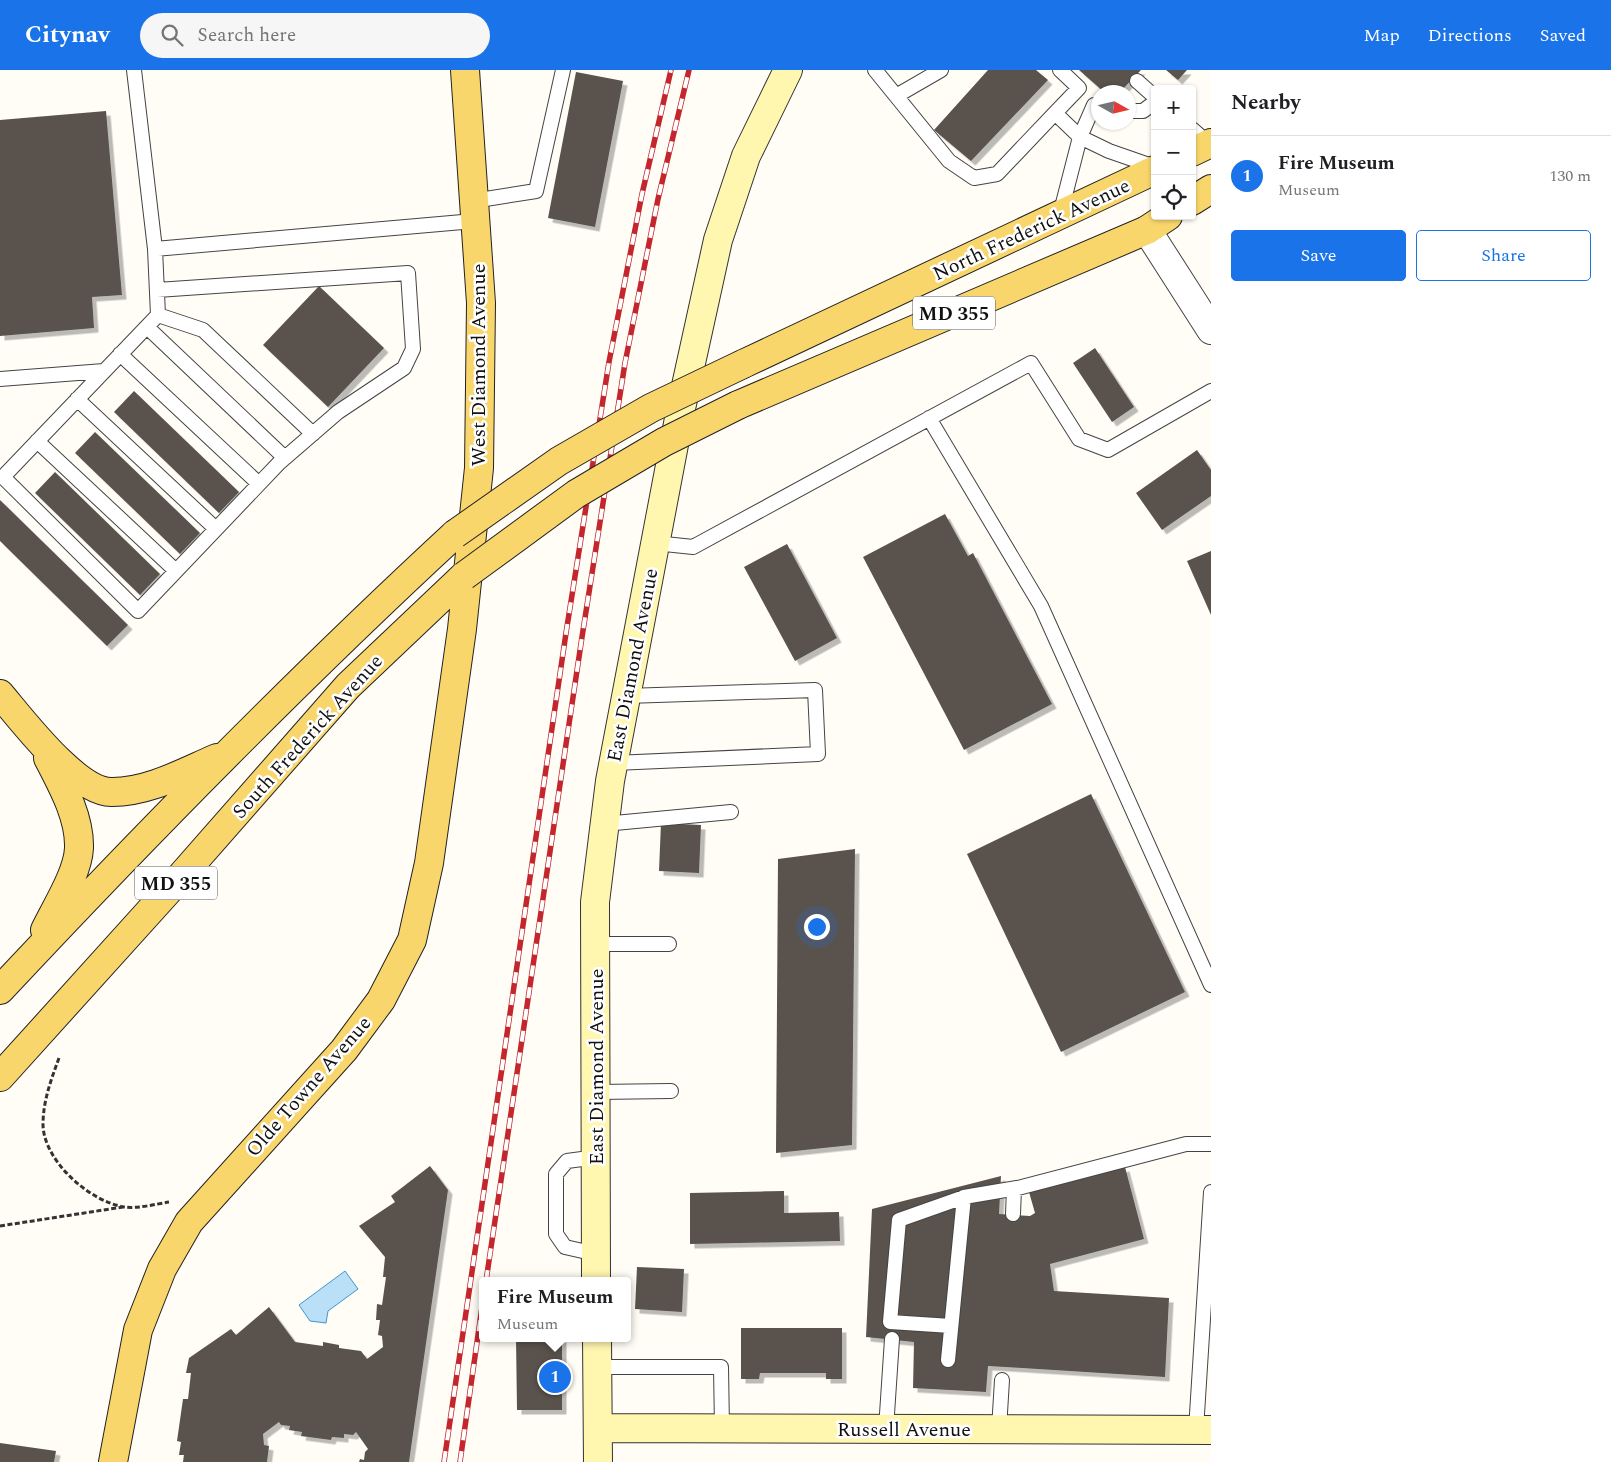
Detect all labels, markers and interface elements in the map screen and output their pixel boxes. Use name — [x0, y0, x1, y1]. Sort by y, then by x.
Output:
search box — [140, 13, 490, 58]
text: Citynav — [25, 17, 110, 53]
icon: search — [158, 21, 186, 49]
text: Search here — [198, 21, 296, 50]
text: Map — [1364, 22, 1400, 49]
text: Directions — [1428, 22, 1512, 49]
text: Saved — [1540, 22, 1586, 49]
north arrow — [1091, 85, 1136, 130]
map controls — [1151, 85, 1196, 220]
button: + — [1151, 85, 1196, 130]
text: Nearby — [1231, 87, 1301, 119]
button: − — [1151, 130, 1196, 175]
text: Fire Museum — [1278, 149, 1395, 178]
text: 1 — [1243, 164, 1251, 188]
text: 130 m — [1549, 164, 1591, 188]
street label: North Frederick Avenue — [928, 171, 1135, 289]
button: locate — [1151, 175, 1196, 220]
text: Museum — [1278, 178, 1340, 202]
button: Save — [1231, 230, 1406, 281]
button: Share — [1416, 230, 1591, 281]
street label: West Diamond Avenue — [464, 264, 494, 466]
road number: MD 355 — [913, 297, 995, 330]
street label: East Diamond Avenue — [599, 566, 666, 765]
street label: South Frederick Avenue — [225, 648, 390, 826]
road number: MD 355 — [135, 866, 217, 900]
your location — [804, 914, 830, 940]
street label: East Diamond Avenue — [582, 969, 612, 1165]
street label: Olde Towne Avenue — [239, 1009, 379, 1164]
popup — [479, 1277, 631, 1342]
text: Fire Museum — [497, 1283, 613, 1312]
text: Museum — [497, 1312, 558, 1336]
pin: 1 — [539, 1358, 571, 1396]
street label: Russell Avenue — [837, 1415, 971, 1445]

